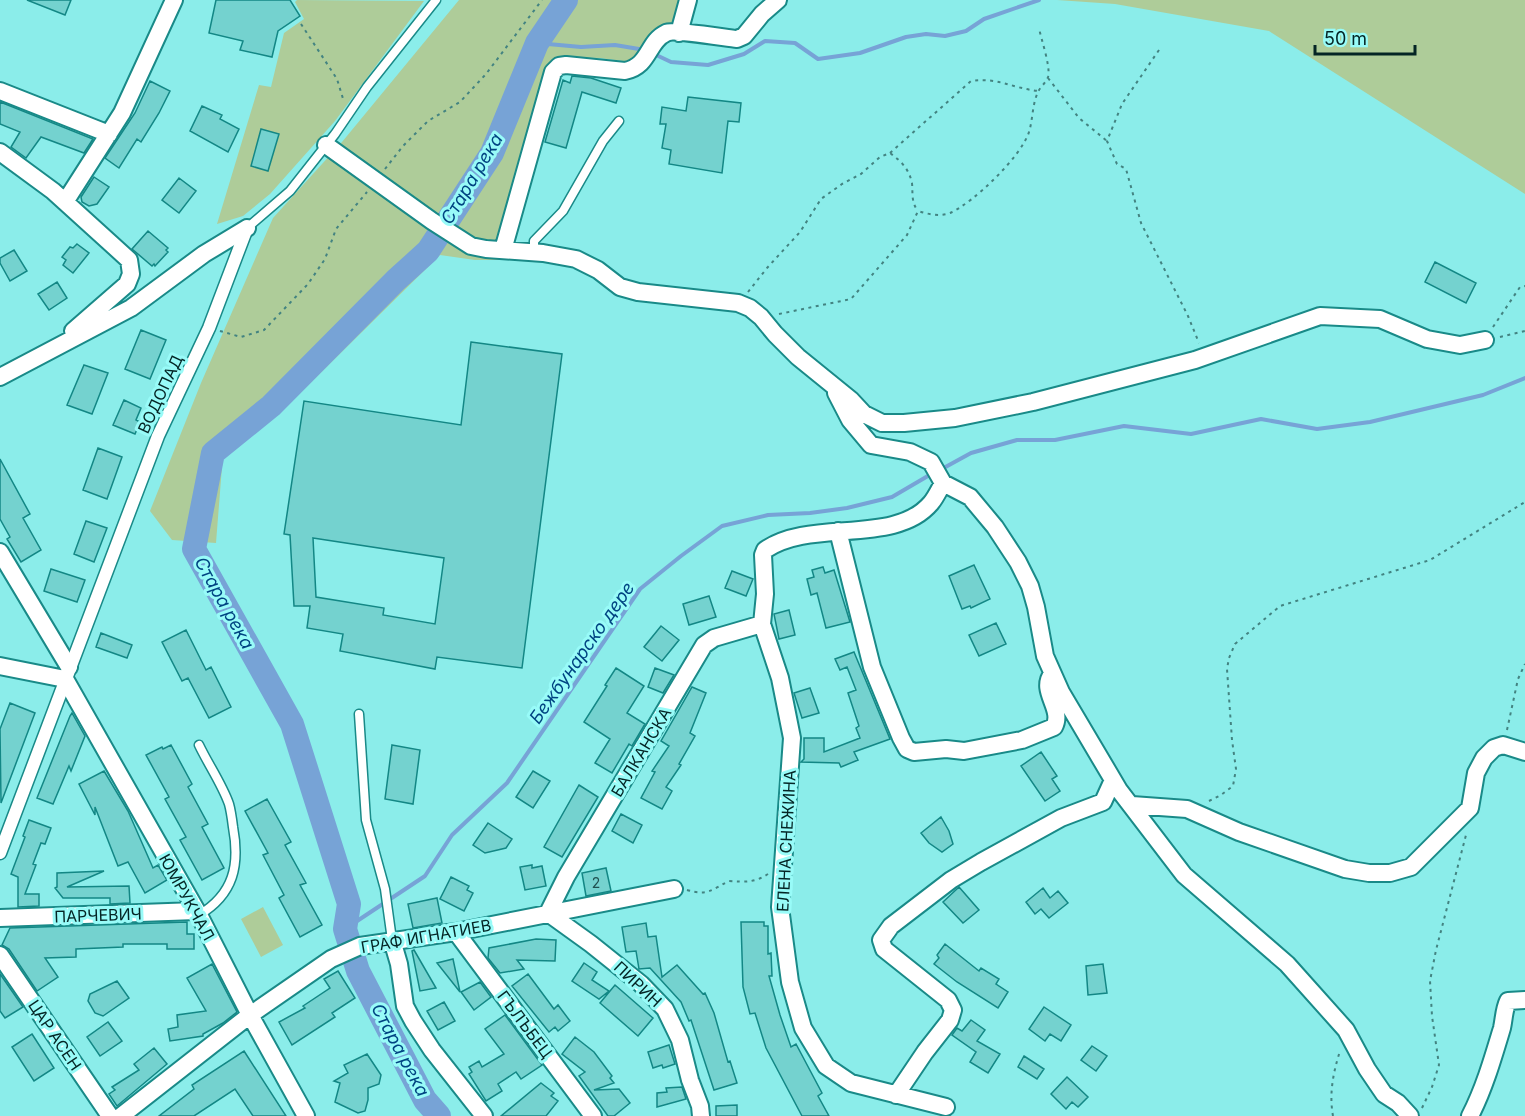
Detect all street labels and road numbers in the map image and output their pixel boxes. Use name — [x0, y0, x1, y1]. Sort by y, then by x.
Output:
street label: ВОДОПАД — [133, 352, 187, 436]
street label: БАЛКАНСКА — [607, 704, 675, 800]
street label: ЕЛЕНА СНЕЖИНА — [772, 769, 800, 913]
street label: ЮМРУКЧАЛ — [155, 850, 219, 944]
street label: ПАРЧЕВИЧ — [54, 903, 142, 927]
street label: ГРАФ ИГНАТИЕВ — [359, 915, 493, 957]
street label: ПИРИН — [610, 957, 666, 1011]
street label: ГЪЛЪБЕЦ — [493, 986, 557, 1062]
street label: ЦАР АСЕН — [24, 996, 86, 1074]

